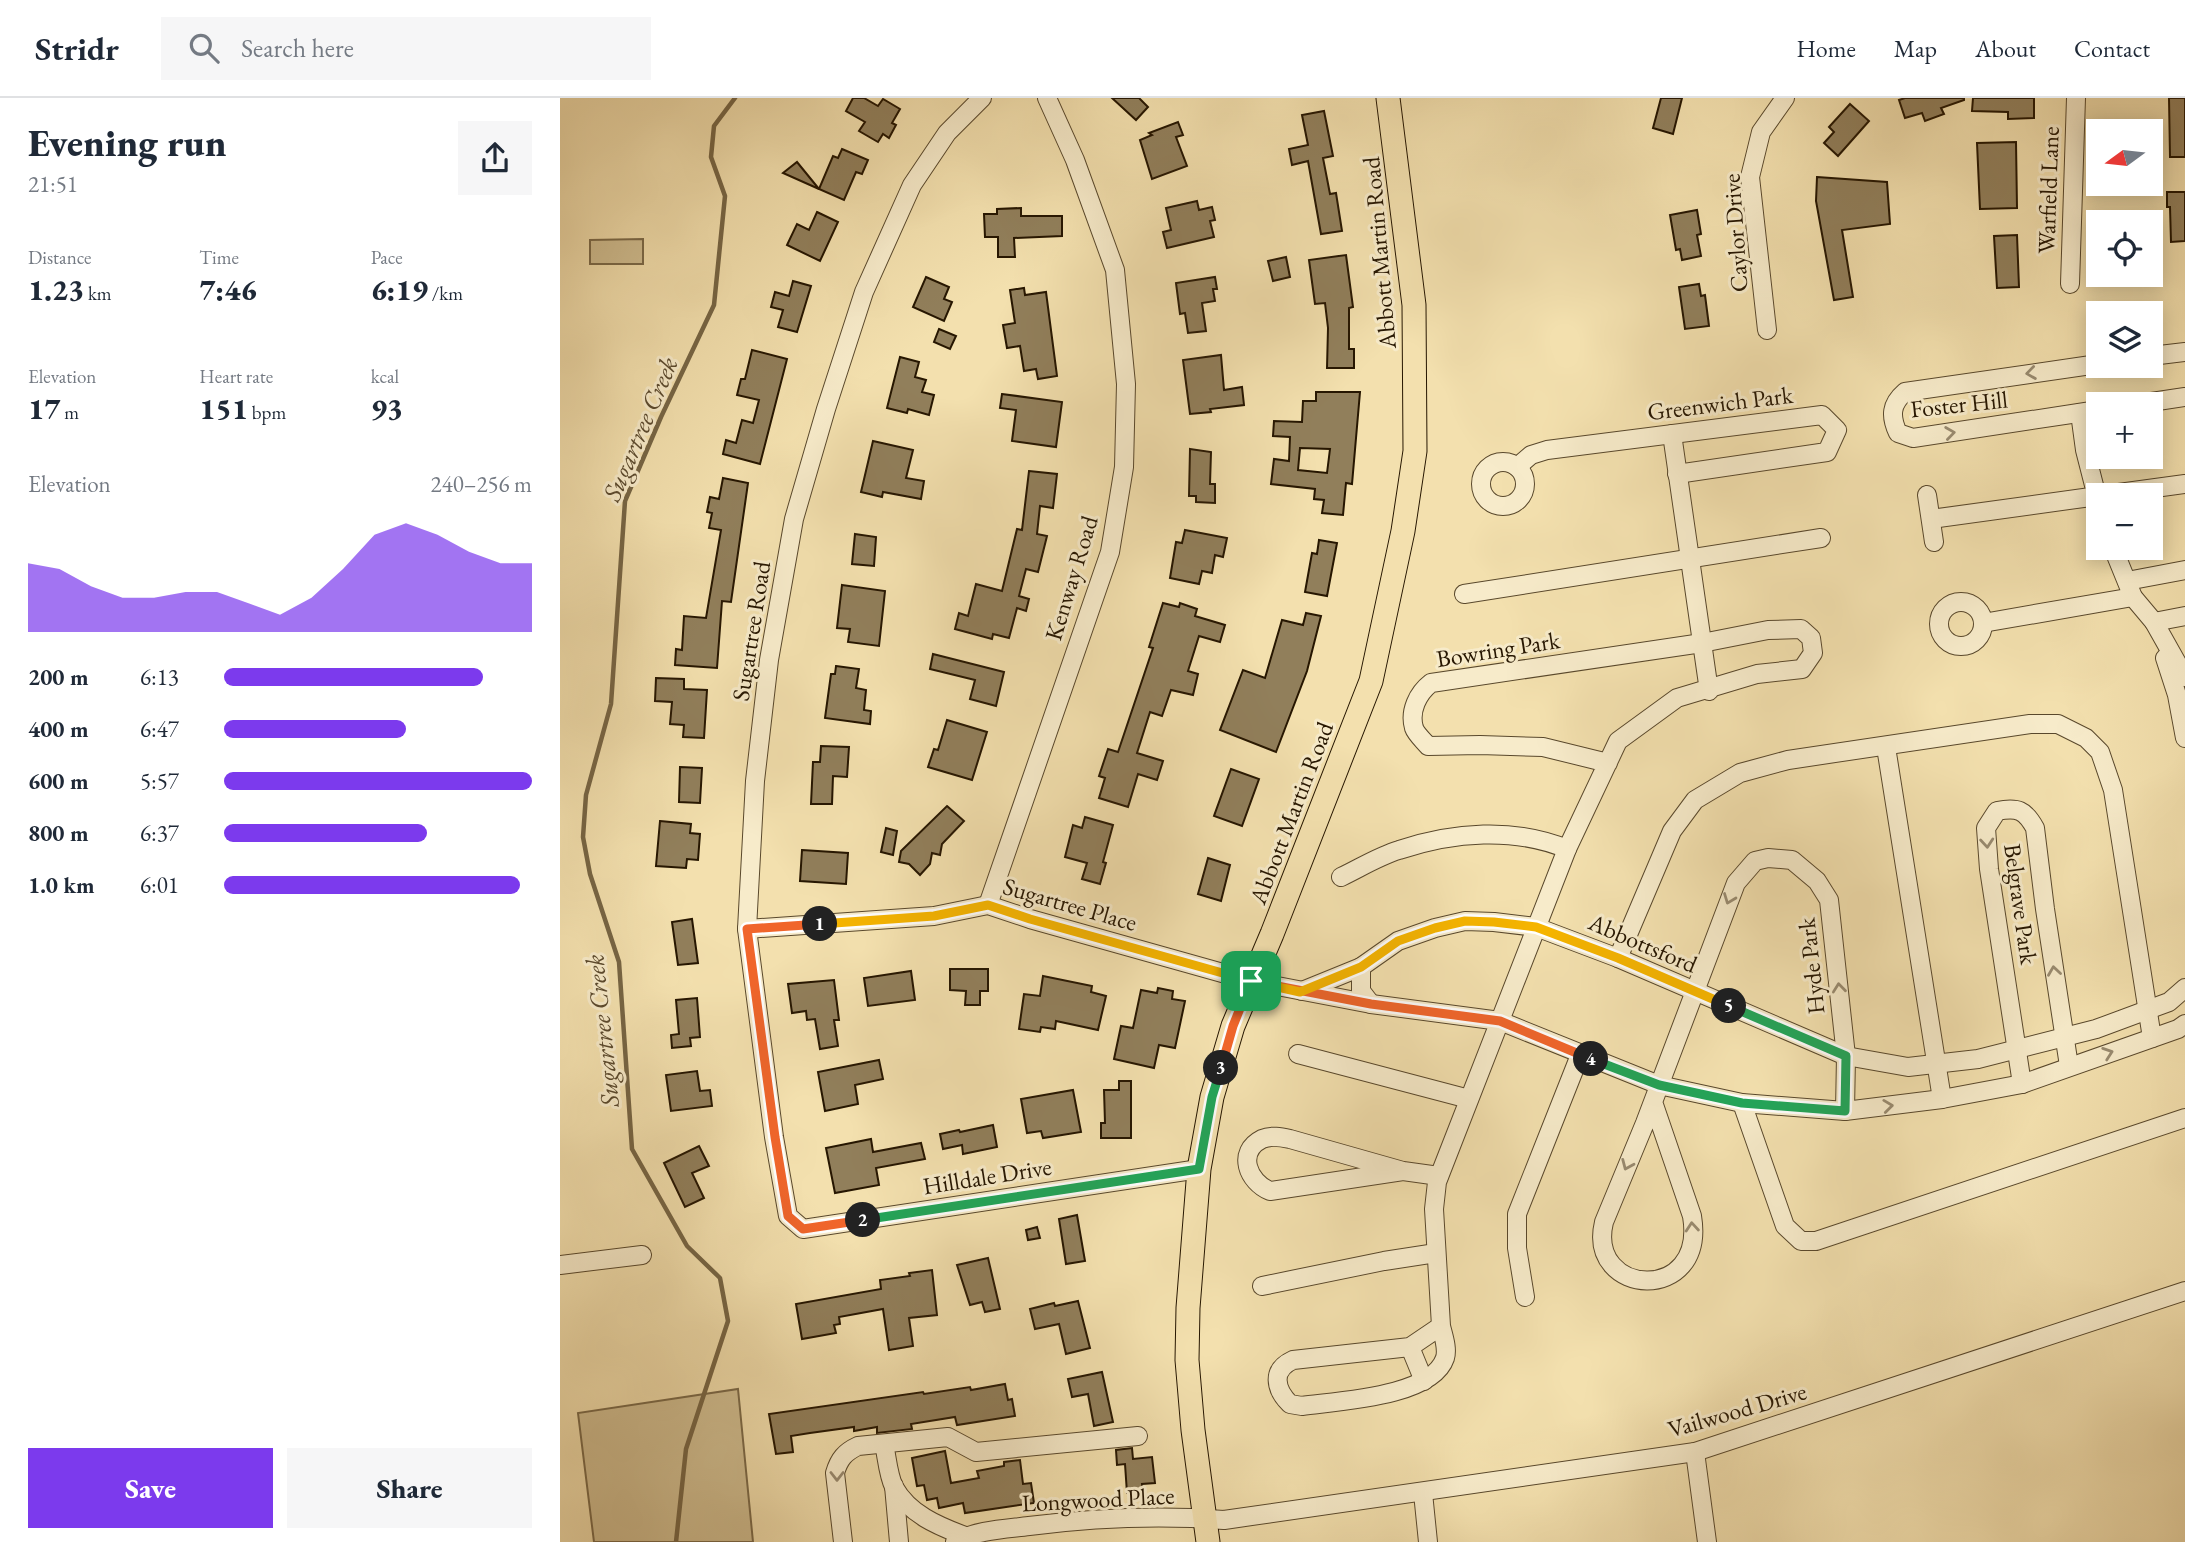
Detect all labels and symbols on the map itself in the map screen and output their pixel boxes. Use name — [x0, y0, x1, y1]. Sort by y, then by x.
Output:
north arrow — [2086, 119, 2163, 196]
street label: Warfield Lane — [2030, 126, 2066, 254]
street label: Abbott Martin Road — [1355, 155, 1403, 351]
street label: Caylor Drive — [1715, 173, 1755, 293]
water label: Sugartree Creek — [594, 352, 686, 507]
one-way arrow — [2025, 365, 2037, 380]
street label: Greenwich Park — [1646, 379, 1795, 427]
street label: Foster Hill — [1909, 383, 2009, 425]
one-way arrow — [1945, 425, 1956, 440]
street label: Kenway Road — [1037, 511, 1105, 644]
street label: Sugartree Road — [725, 558, 777, 703]
street label: Bowring Park — [1434, 624, 1563, 674]
street label: Abbott Martin Road — [1242, 717, 1340, 910]
one-way arrow — [1979, 838, 1994, 849]
street label: Belgrave Park — [1997, 842, 2045, 967]
street label: Sugartree Place — [999, 870, 1141, 938]
one-way arrow — [1724, 893, 1738, 905]
pin: 1 — [803, 906, 838, 942]
street label: Abbottsford — [1583, 906, 1703, 980]
street label: Hyde Park — [1790, 916, 1831, 1016]
pin — [1221, 951, 1281, 1011]
water label: Sugartree Creek — [577, 953, 627, 1110]
one-way arrow — [2046, 965, 2061, 977]
one-way arrow — [1832, 982, 1847, 993]
pin: 5 — [1712, 988, 1746, 1024]
pin: 4 — [1574, 1042, 1608, 1076]
one-way arrow — [2102, 1047, 2114, 1061]
pin: 3 — [1204, 1051, 1238, 1086]
one-way arrow — [1882, 1098, 1894, 1113]
street label: Hilldale Drive — [920, 1151, 1054, 1201]
one-way arrow — [1622, 1159, 1636, 1171]
pin: 2 — [846, 1202, 880, 1238]
one-way arrow — [1685, 1221, 1700, 1232]
street label: Vailwood Drive — [1664, 1375, 1810, 1445]
one-way arrow — [829, 1471, 845, 1482]
street label: Longwood Place — [1021, 1480, 1175, 1518]

